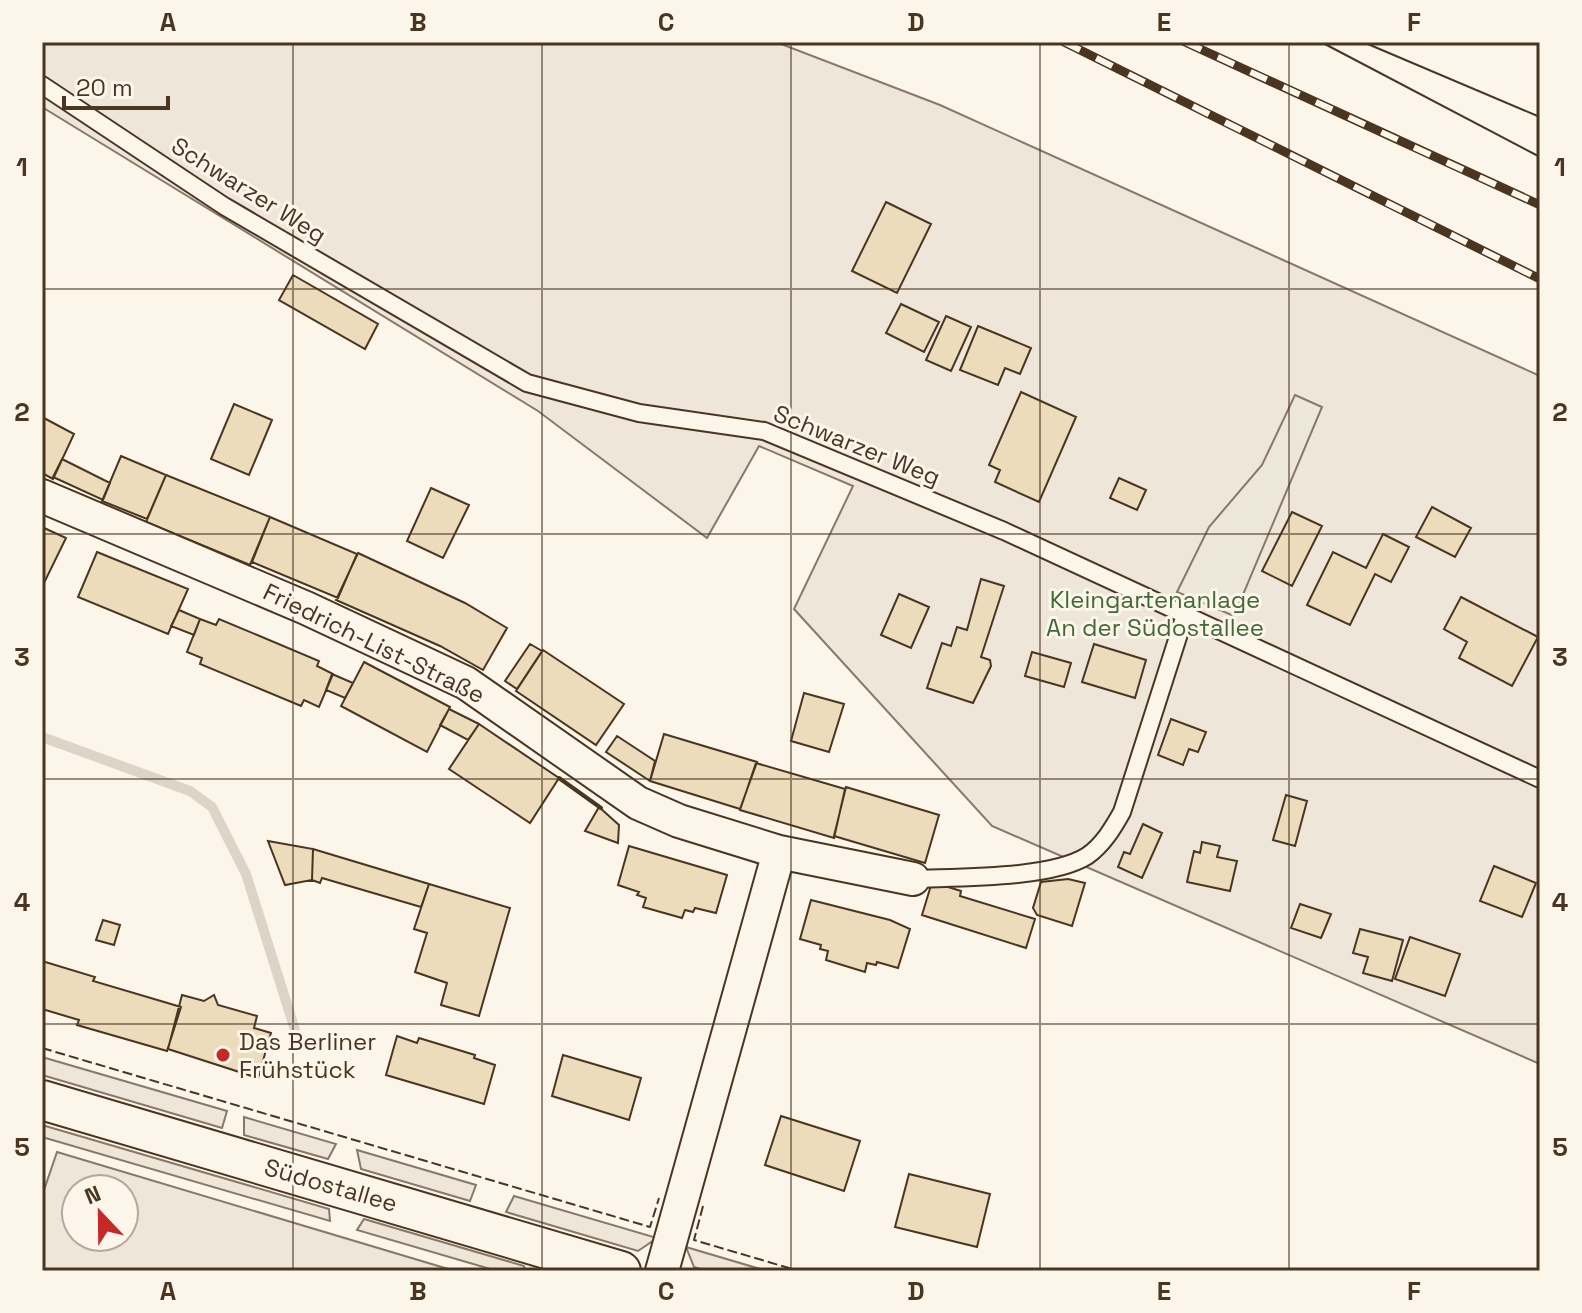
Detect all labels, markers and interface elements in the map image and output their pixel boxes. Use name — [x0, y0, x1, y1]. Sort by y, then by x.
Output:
text: A — [160, 5, 177, 39]
text: B — [409, 5, 427, 39]
text: C — [658, 5, 674, 39]
text: D — [907, 5, 925, 39]
text: E — [1157, 5, 1171, 39]
text: F — [1407, 5, 1421, 39]
scale bar — [64, 60, 168, 110]
text: 20 m — [76, 72, 133, 103]
street label: Schwarzer Weg — [166, 130, 332, 250]
text: 1 — [16, 150, 28, 184]
text: 1 — [1554, 150, 1566, 184]
text: 2 — [14, 395, 30, 429]
text: 2 — [1552, 395, 1568, 429]
street label: Schwarzer Weg — [769, 397, 945, 493]
street label: Friedrich-List-Straße — [258, 576, 490, 710]
park label: Kleingartenanlage An der Südostallee — [1046, 584, 1264, 643]
text: 3 — [14, 640, 30, 674]
text: 3 — [1552, 640, 1568, 674]
text: 4 — [14, 885, 30, 919]
text: 4 — [1552, 885, 1568, 919]
place label: Das Berliner Frühstück — [239, 1026, 376, 1085]
marker: Das Berliner Frühstück — [214, 1046, 232, 1064]
text: 5 — [14, 1130, 30, 1164]
text: 5 — [1552, 1130, 1568, 1164]
street label: Südostallee — [261, 1151, 401, 1219]
north arrow — [60, 1173, 140, 1253]
text: N — [80, 1179, 105, 1210]
text: A — [160, 1274, 177, 1308]
text: B — [409, 1274, 427, 1308]
text: C — [658, 1274, 674, 1308]
text: D — [907, 1274, 925, 1308]
text: E — [1157, 1274, 1171, 1308]
text: F — [1407, 1274, 1421, 1308]

